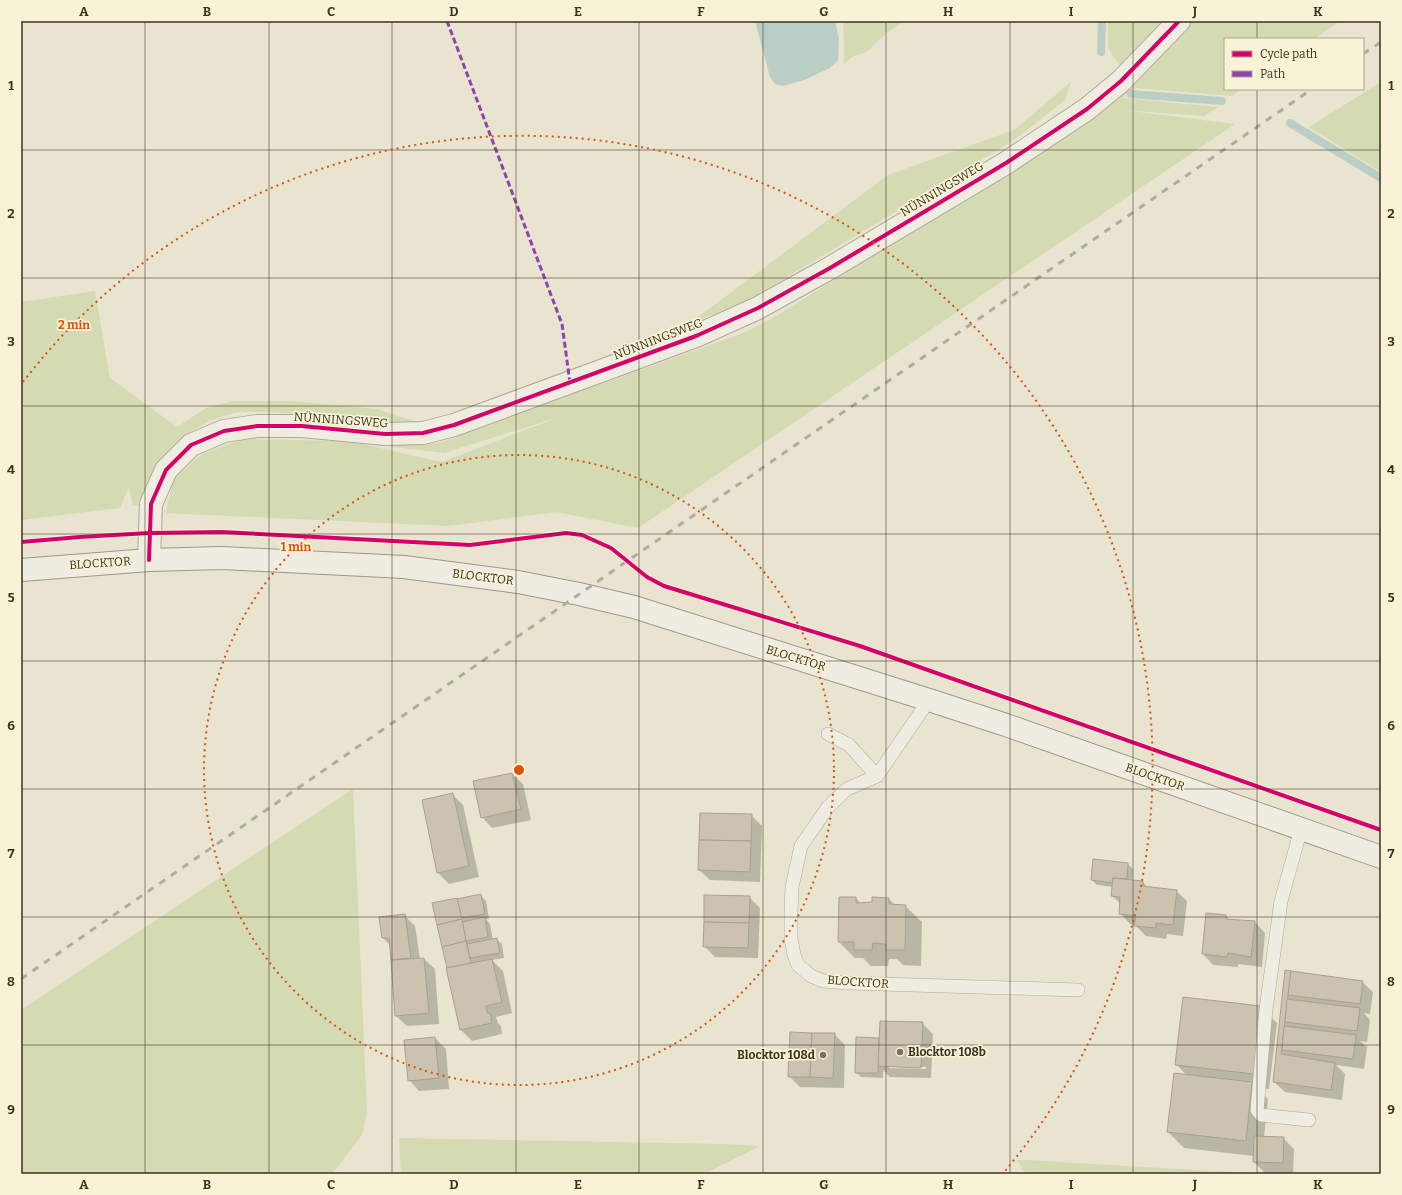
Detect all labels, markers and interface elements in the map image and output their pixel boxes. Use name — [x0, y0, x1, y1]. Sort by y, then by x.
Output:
text: A — [79, 4, 89, 19]
text: B — [203, 4, 211, 19]
text: C — [327, 4, 335, 19]
text: D — [449, 4, 459, 19]
text: E — [574, 4, 582, 19]
text: F — [697, 4, 705, 19]
text: G — [819, 4, 829, 19]
text: H — [943, 4, 953, 19]
text: I — [1069, 4, 1074, 19]
text: J — [1192, 4, 1198, 19]
text: K — [1313, 4, 1323, 19]
legend — [1224, 38, 1364, 90]
text: Cycle path — [1260, 47, 1318, 61]
text: Path — [1260, 67, 1286, 81]
text: 1 — [8, 78, 14, 93]
text: 1 — [1388, 78, 1394, 93]
street label: NÜNNINGSWEG — [897, 158, 986, 219]
text: 2 — [7, 206, 15, 221]
text: 2 — [1387, 206, 1395, 221]
street label: NÜNNINGSWEG — [611, 315, 705, 362]
text: 2 min — [58, 318, 90, 332]
text: 3 — [7, 334, 15, 349]
text: 3 — [1387, 334, 1395, 349]
street label: NÜNNINGSWEG — [293, 409, 389, 430]
text: 4 — [7, 462, 15, 477]
text: 4 — [1387, 462, 1395, 477]
text: 1 min — [281, 540, 311, 554]
street label: BLOCKTOR — [69, 554, 131, 572]
street label: BLOCKTOR — [451, 566, 515, 588]
text: 5 — [7, 590, 15, 605]
text: 5 — [1387, 590, 1395, 605]
street label: BLOCKTOR — [764, 642, 828, 674]
text: 6 — [7, 718, 15, 733]
text: 6 — [1387, 718, 1395, 733]
street label: BLOCKTOR — [1124, 760, 1187, 794]
centre of rings — [512, 763, 526, 777]
text: 7 — [8, 846, 15, 861]
text: 7 — [1388, 846, 1395, 861]
street label: BLOCKTOR — [827, 973, 889, 991]
text: 8 — [7, 974, 15, 989]
text: 8 — [1387, 974, 1395, 989]
place label: Blocktor 108b — [908, 1045, 986, 1059]
marker: Blocktor 108b — [895, 1047, 905, 1057]
place label: Blocktor 108d — [737, 1048, 816, 1062]
marker: Blocktor 108d — [818, 1050, 828, 1060]
text: 9 — [7, 1102, 15, 1117]
text: 9 — [1387, 1102, 1395, 1117]
text: A — [79, 1177, 89, 1192]
text: B — [203, 1177, 211, 1192]
text: C — [327, 1177, 335, 1192]
text: D — [449, 1177, 459, 1192]
text: E — [574, 1177, 582, 1192]
text: F — [697, 1177, 705, 1192]
text: G — [819, 1177, 829, 1192]
text: H — [943, 1177, 953, 1192]
text: I — [1069, 1177, 1074, 1192]
text: J — [1192, 1177, 1198, 1192]
text: K — [1313, 1177, 1323, 1192]

